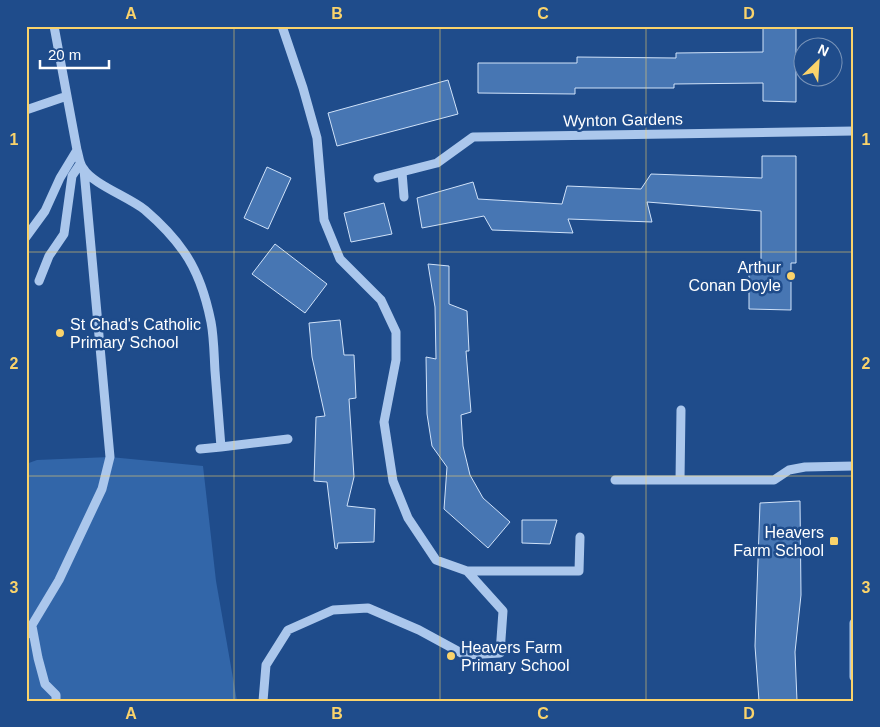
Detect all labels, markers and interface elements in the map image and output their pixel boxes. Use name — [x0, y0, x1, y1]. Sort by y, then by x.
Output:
text: A — [125, 5, 137, 22]
text: B — [331, 5, 343, 22]
text: C — [537, 5, 549, 22]
text: D — [743, 5, 755, 22]
scale bar — [40, 38, 109, 70]
north arrow — [792, 38, 842, 88]
text: N — [816, 41, 831, 60]
text: 20 m — [48, 46, 81, 63]
street label: Wynton Gardens — [563, 110, 683, 130]
text: 1 — [10, 131, 19, 148]
text: 1 — [862, 131, 871, 148]
place label: Arthur Conan Doyle — [689, 259, 782, 294]
marker: Arthur Conan Doyle — [785, 270, 797, 282]
place label: St Chad's Catholic Primary School — [70, 316, 201, 351]
marker: St Chad's Catholic Primary School — [54, 327, 66, 339]
text: 2 — [10, 355, 19, 372]
text: 2 — [862, 355, 871, 372]
place label: Heavers Farm School — [733, 524, 824, 559]
marker: Heavers Farm School — [828, 535, 840, 547]
text: 3 — [10, 579, 19, 596]
text: 3 — [862, 579, 871, 596]
place label: Heavers Farm Primary School — [461, 639, 569, 674]
marker: Heavers Farm Primary School — [445, 650, 457, 662]
text: A — [125, 705, 137, 722]
text: B — [331, 705, 343, 722]
text: C — [537, 705, 549, 722]
text: D — [743, 705, 755, 722]

